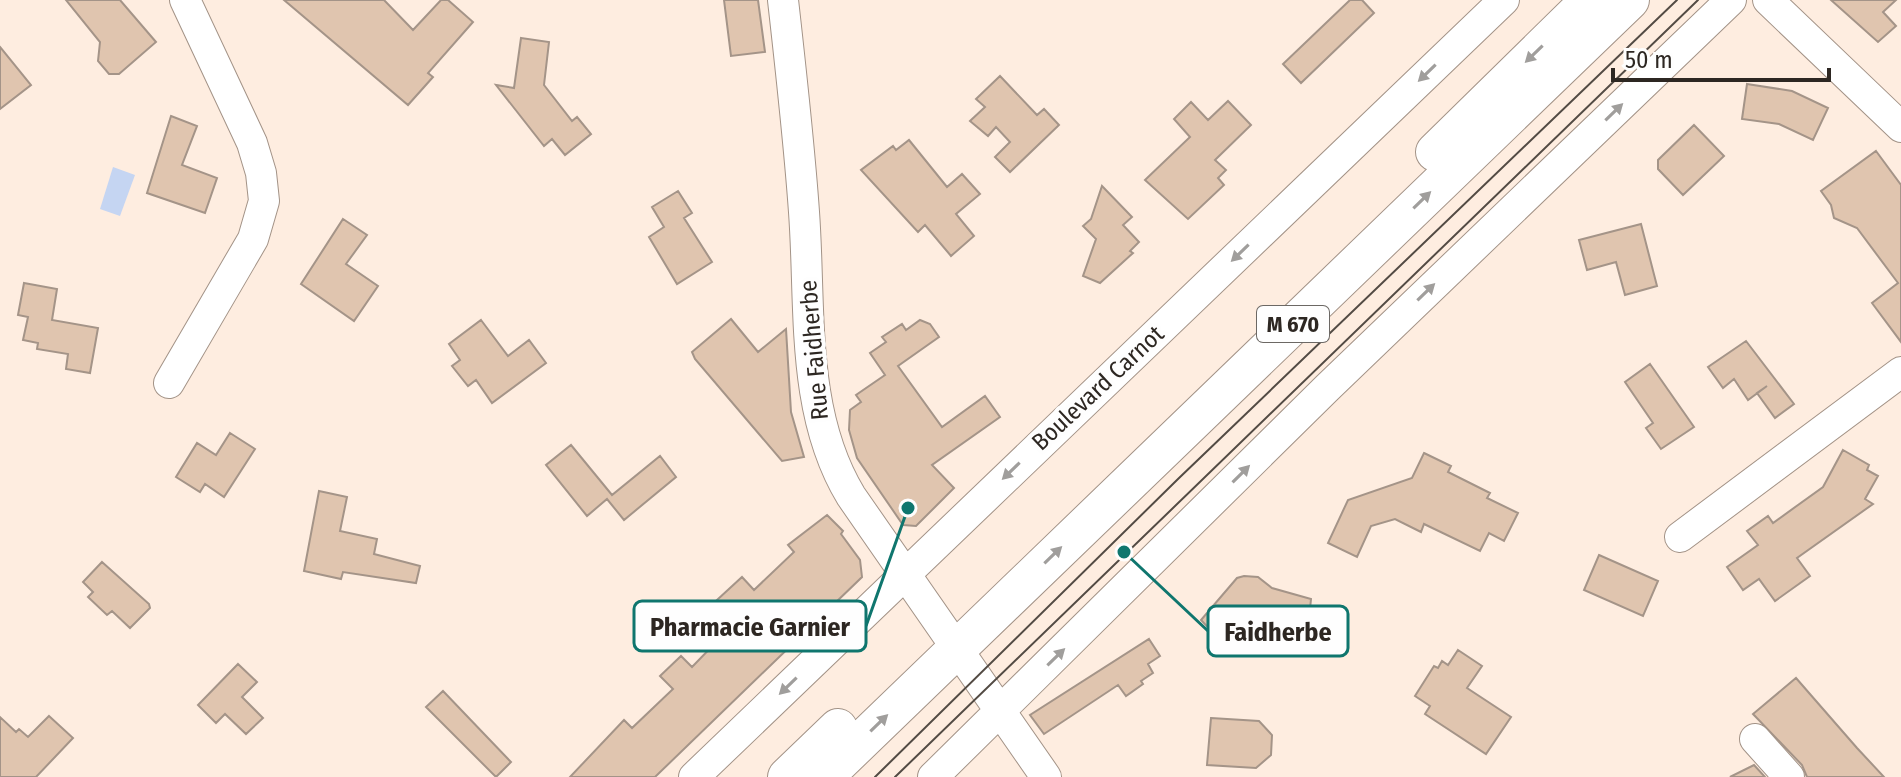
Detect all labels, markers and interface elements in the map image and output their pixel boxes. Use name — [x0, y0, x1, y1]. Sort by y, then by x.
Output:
scale bar — [1613, 32, 1829, 82]
one-way arrow — [1525, 45, 1544, 63]
text: 50 m — [1625, 46, 1673, 74]
one-way arrow — [1418, 64, 1437, 82]
one-way arrow — [1604, 103, 1623, 122]
one-way arrow — [1412, 191, 1431, 210]
one-way arrow — [1231, 243, 1250, 262]
street label: Rue Faidherbe — [794, 279, 834, 421]
one-way arrow — [1417, 283, 1436, 301]
road number: M 670 — [1257, 306, 1329, 342]
street label: Boulevard Carnot — [1026, 320, 1170, 456]
one-way arrow — [1002, 461, 1021, 479]
one-way arrow — [1231, 465, 1250, 484]
one-way arrow — [1043, 546, 1062, 565]
callout: Pharmacie Garnier — [634, 601, 866, 651]
callout: Faidherbe — [1208, 606, 1348, 656]
text: Pharmacie Garnier — [650, 612, 850, 643]
text: Faidherbe — [1224, 617, 1332, 648]
one-way arrow — [1046, 648, 1065, 667]
one-way arrow — [779, 676, 798, 694]
one-way arrow — [869, 714, 888, 732]

